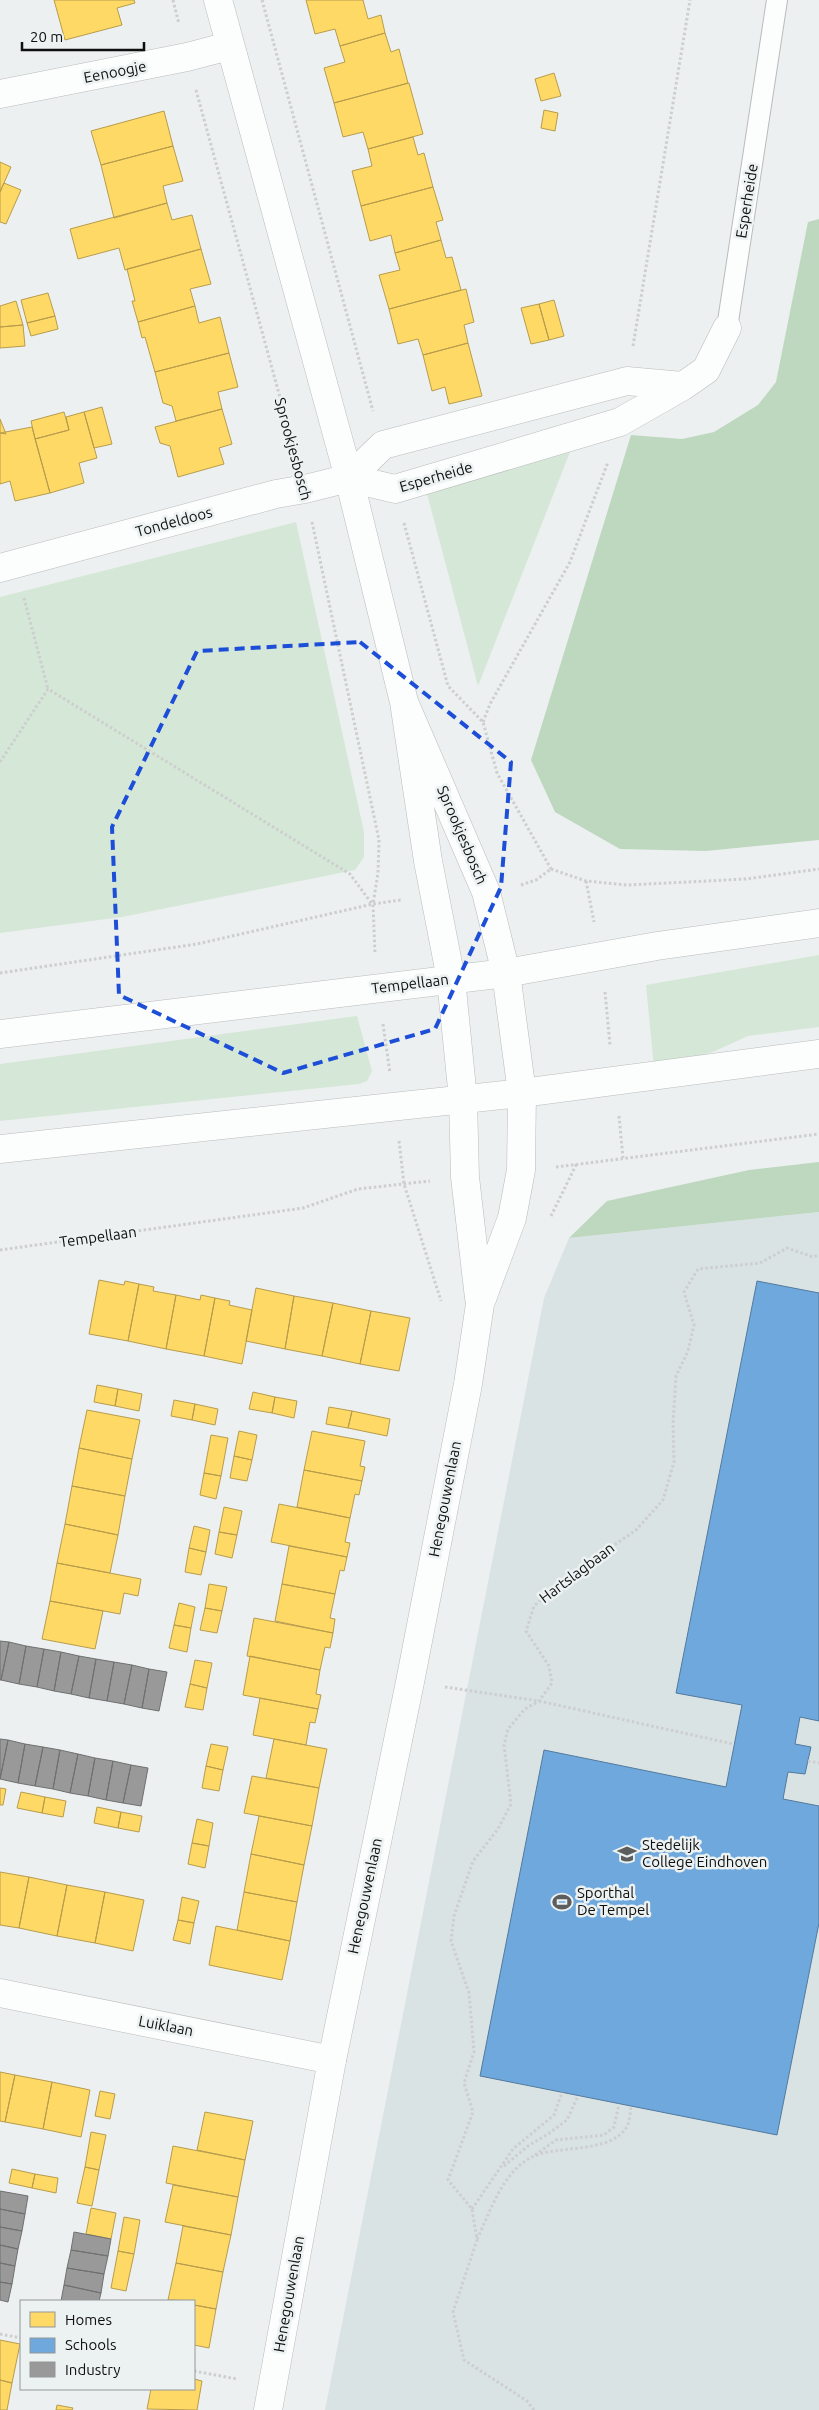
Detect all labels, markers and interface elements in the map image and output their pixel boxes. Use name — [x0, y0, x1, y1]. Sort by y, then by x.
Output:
scale bar — [22, 20, 145, 52]
text: 20 m — [30, 28, 63, 45]
street label: Eenoogje — [82, 57, 148, 86]
street label: Esperheide — [732, 162, 761, 239]
street label: Sprookjesbosch — [272, 396, 315, 502]
street label: Esperheide — [397, 458, 474, 495]
street label: Tondeldoos — [134, 503, 214, 540]
street label: Sprookjesbosch — [434, 783, 491, 887]
street label: Tempellaan — [370, 970, 450, 997]
street label: Tempellaan — [58, 1223, 138, 1250]
street label: Henegouwenlaan — [425, 1439, 464, 1558]
street label: Hartslagbaan — [536, 1539, 617, 1606]
street label: Henegouwenlaan — [344, 1836, 385, 1955]
place label: Stedelijk College Eindhoven — [642, 1836, 767, 1870]
school or university icon: Stedelijk College Eindhoven — [616, 1843, 638, 1865]
place label: Sporthal De Tempel — [577, 1884, 649, 1918]
sports icon: Sporthal De Tempel — [551, 1891, 573, 1913]
street label: Luiklaan — [137, 2012, 195, 2039]
street label: Henegouwenlaan — [270, 2234, 307, 2353]
legend — [20, 2300, 195, 2390]
text: Homes — [65, 2311, 112, 2328]
text: Schools — [65, 2336, 116, 2353]
text: Industry — [65, 2361, 120, 2378]

